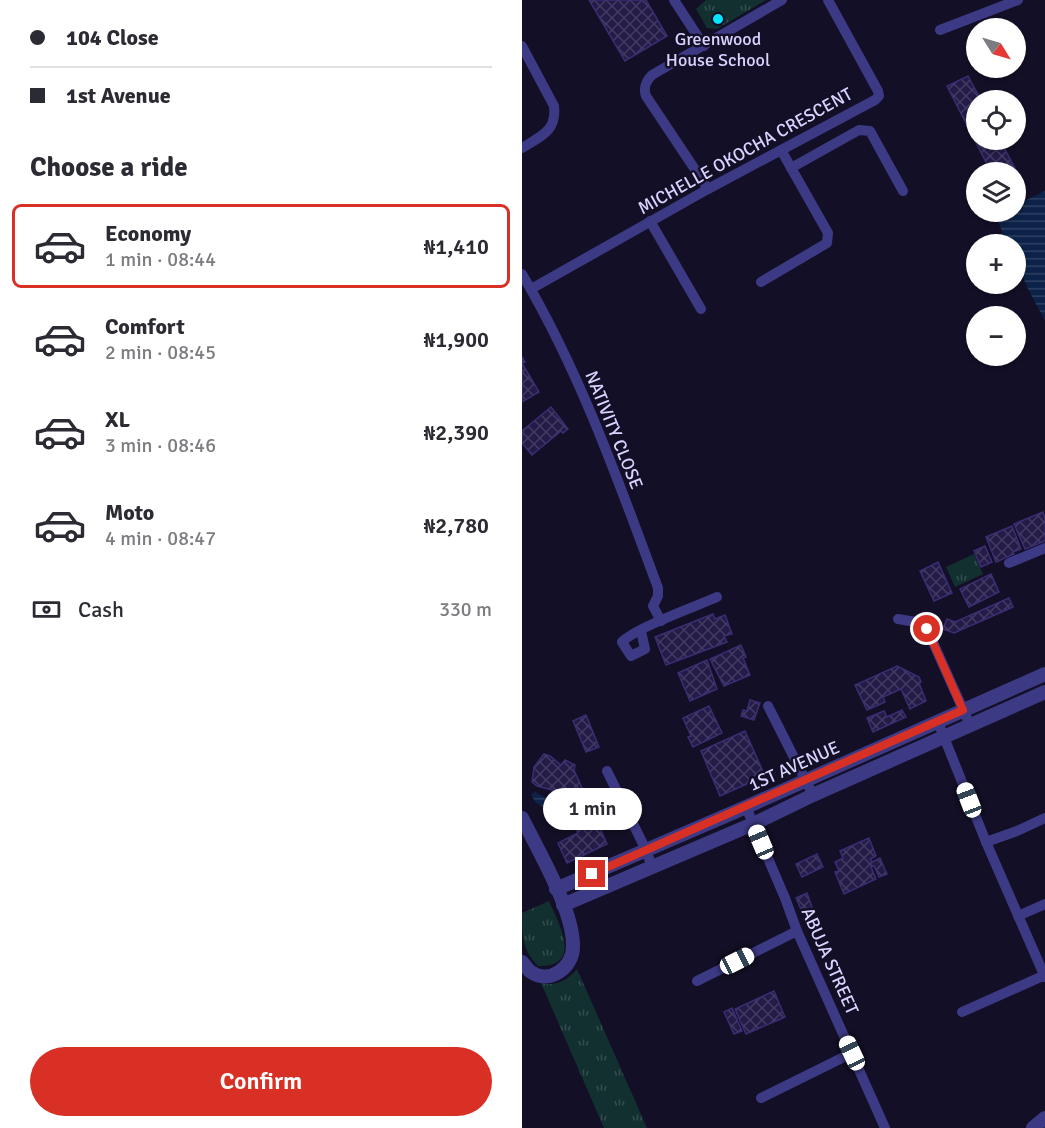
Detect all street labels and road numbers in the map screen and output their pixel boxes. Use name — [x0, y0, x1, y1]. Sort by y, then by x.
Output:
street label: MICHELLE OKOCHA CRESCENT — [634, 83, 856, 219]
street label: NATIVITY CLOSE — [580, 368, 648, 492]
street label: 1ST AVENUE — [745, 736, 843, 796]
street label: ABUJA STREET — [797, 904, 863, 1018]

